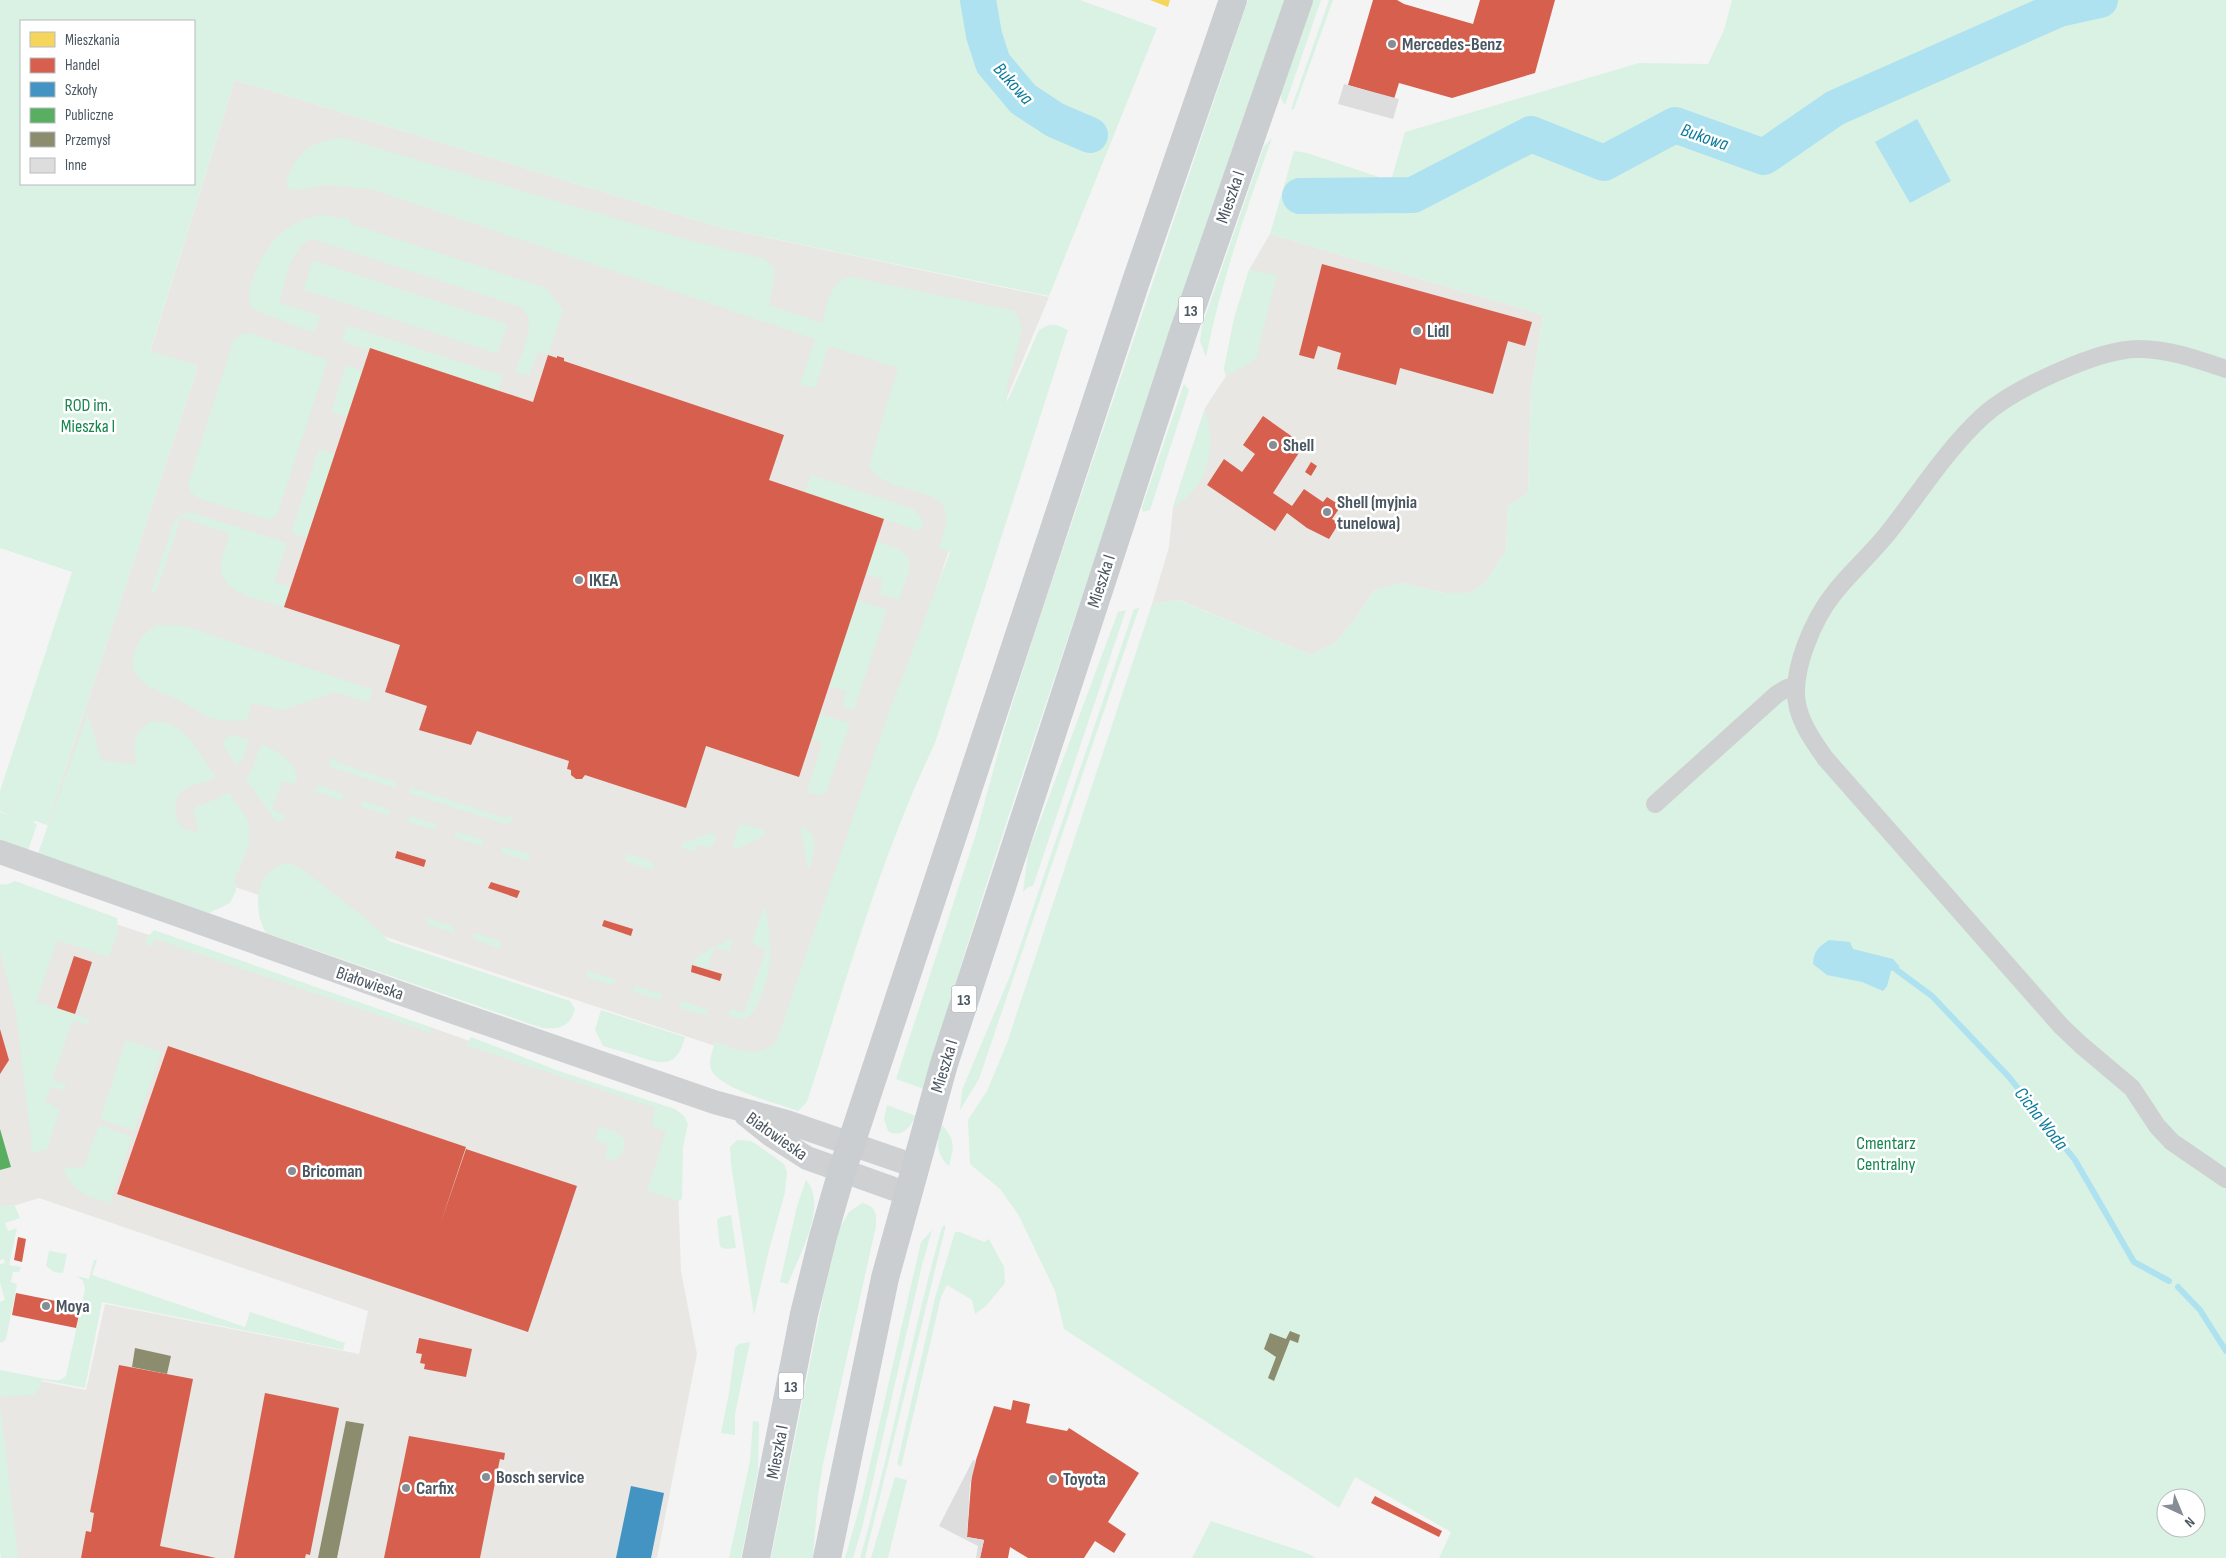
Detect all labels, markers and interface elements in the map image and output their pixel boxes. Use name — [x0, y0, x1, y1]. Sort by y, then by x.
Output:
legend — [20, 20, 195, 185]
text: Mieszkania — [65, 31, 120, 50]
place label: Mercedes-Benz — [1402, 34, 1502, 55]
marker: Mercedes-Benz — [1386, 38, 1398, 50]
text: Handel — [65, 56, 100, 75]
water label: Bukowa — [988, 58, 1038, 110]
text: Szkoły — [65, 81, 98, 100]
text: Publiczne — [65, 106, 113, 125]
water label: Bukowa — [1678, 119, 1732, 156]
text: Przemysł — [65, 131, 111, 150]
text: Inne — [65, 156, 87, 175]
street label: Mieszka I — [1212, 168, 1249, 226]
road number: 13 — [1178, 296, 1204, 324]
place label: Lidl — [1427, 321, 1449, 342]
marker: Lidl — [1411, 325, 1423, 337]
park label: ROD im. Mieszka I — [61, 395, 115, 437]
place label: Shell — [1283, 435, 1314, 456]
marker: Shell — [1267, 439, 1279, 451]
place label: Shell (myjnia tunelowa) — [1337, 492, 1417, 534]
marker: Shell (myjnia tunelowa) — [1321, 506, 1333, 518]
street label: Mieszka I — [1083, 552, 1120, 610]
place label: IKEA — [589, 570, 619, 591]
marker: IKEA — [573, 574, 585, 586]
street label: Białowieska — [333, 962, 406, 1005]
road number: 13 — [952, 986, 976, 1012]
street label: Mieszka I — [927, 1037, 962, 1095]
water label: Cicha Woda — [2009, 1083, 2073, 1155]
street label: Białowieska — [742, 1108, 811, 1165]
park label: Cmentarz Centralny — [1856, 1133, 1916, 1175]
place label: Bricoman — [302, 1161, 363, 1182]
marker: Bricoman — [286, 1165, 298, 1177]
place label: Moya — [56, 1296, 90, 1317]
marker: Moya — [40, 1300, 52, 1312]
road number: 13 — [778, 1372, 804, 1400]
street label: Mieszka I — [762, 1423, 793, 1481]
place label: Bosch service — [496, 1467, 585, 1488]
place label: Toyota — [1063, 1469, 1106, 1490]
marker: Bosch service — [480, 1471, 492, 1483]
marker: Toyota — [1047, 1473, 1059, 1485]
place label: Carfix — [416, 1478, 455, 1499]
marker: Carfix — [400, 1482, 412, 1494]
north arrow — [2156, 1488, 2206, 1538]
text: N — [2181, 1513, 2198, 1531]

